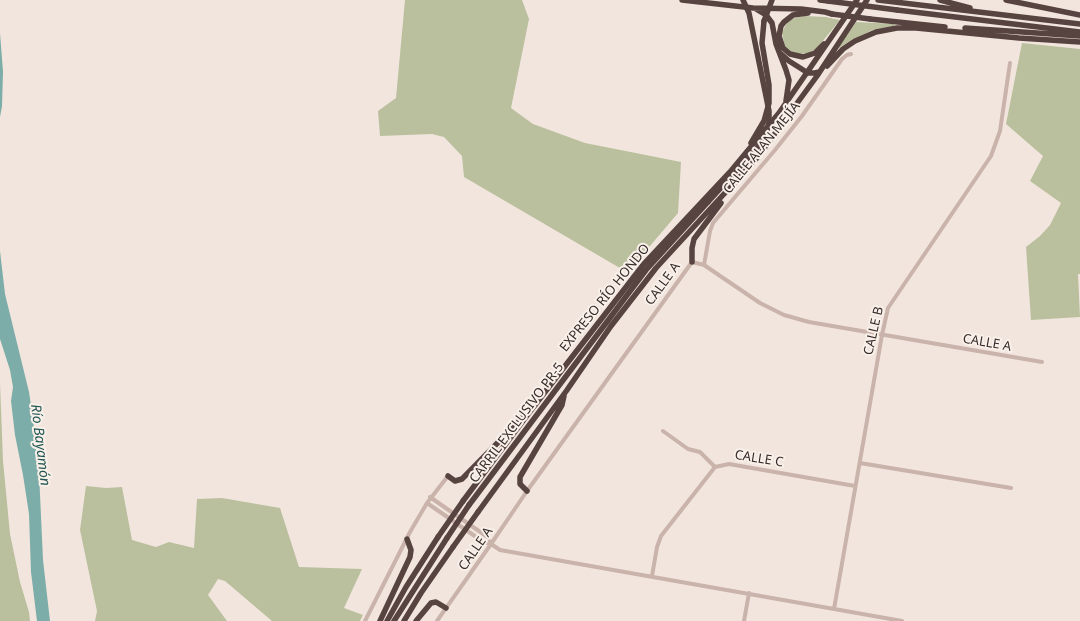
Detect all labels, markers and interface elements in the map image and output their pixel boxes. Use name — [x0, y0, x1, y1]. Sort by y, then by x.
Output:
street label: CALLE ALAN MEJÍA — [720, 99, 804, 197]
street label: EXPRESO RÍO HONDO — [557, 241, 653, 355]
street label: CALLE A — [642, 260, 684, 308]
street label: CALLE B — [861, 305, 887, 357]
street label: CALLE A — [961, 331, 1013, 355]
street label: CARRIL EXCLUSIVO PR-5 — [467, 360, 567, 486]
water label: Río Bayamón — [27, 403, 53, 487]
street label: CALLE C — [734, 447, 784, 471]
street label: CALLE A — [456, 524, 496, 574]

